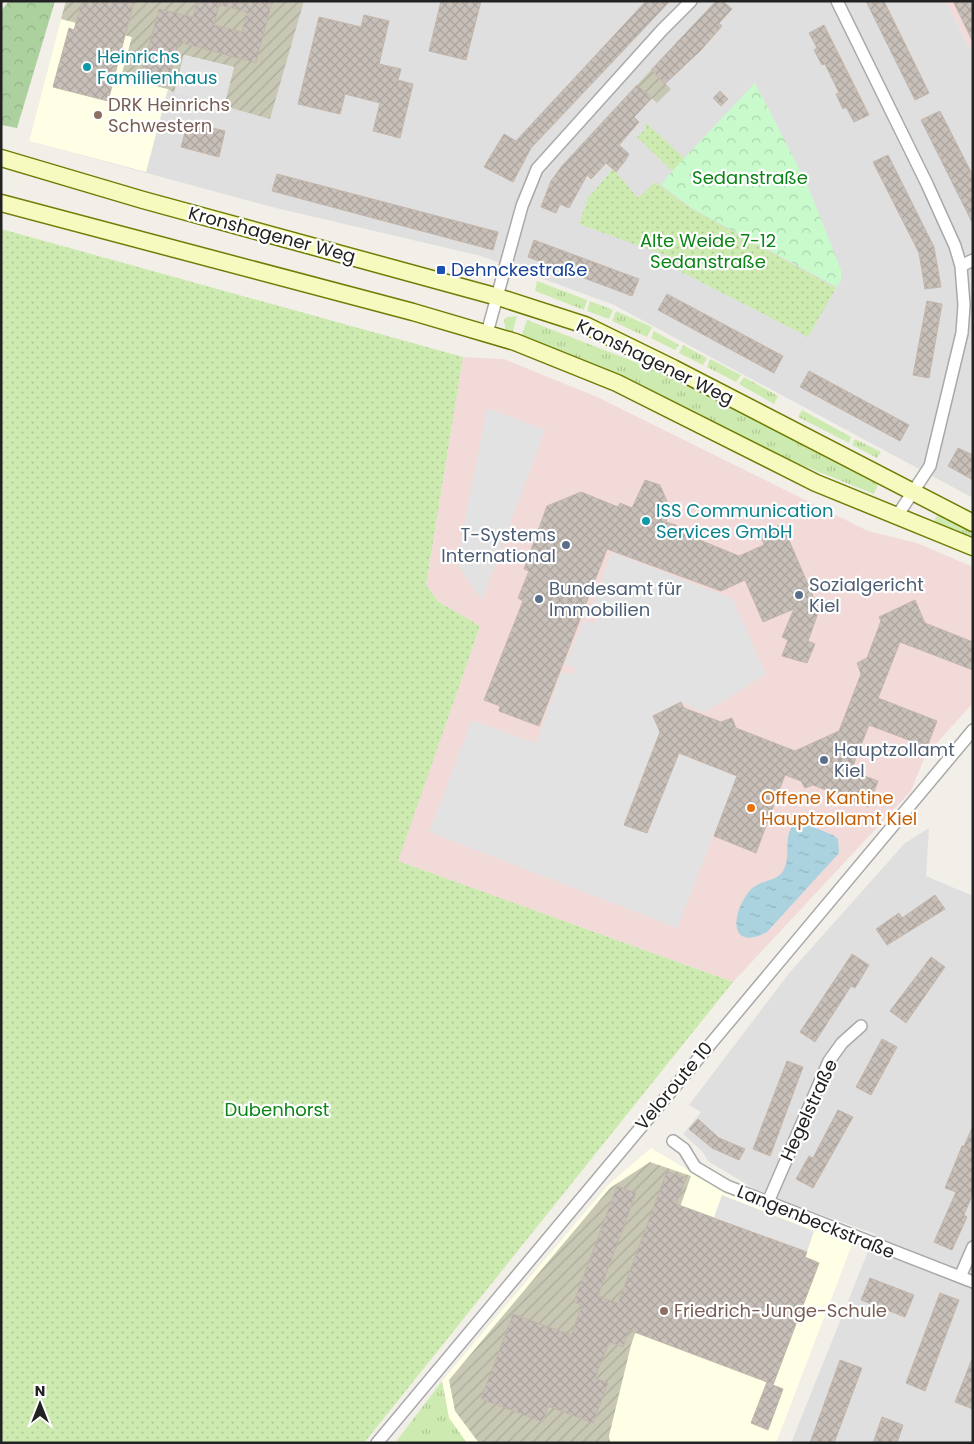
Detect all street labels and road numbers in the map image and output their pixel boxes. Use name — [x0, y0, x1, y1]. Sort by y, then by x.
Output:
street label: Kronshagener Weg — [186, 200, 358, 269]
street label: Kronshagener Weg — [572, 313, 738, 410]
street label: Veloroute 10 — [629, 1036, 718, 1135]
street label: Hegelstraße — [774, 1055, 843, 1165]
street label: Langenbeckstraße — [734, 1178, 899, 1265]

